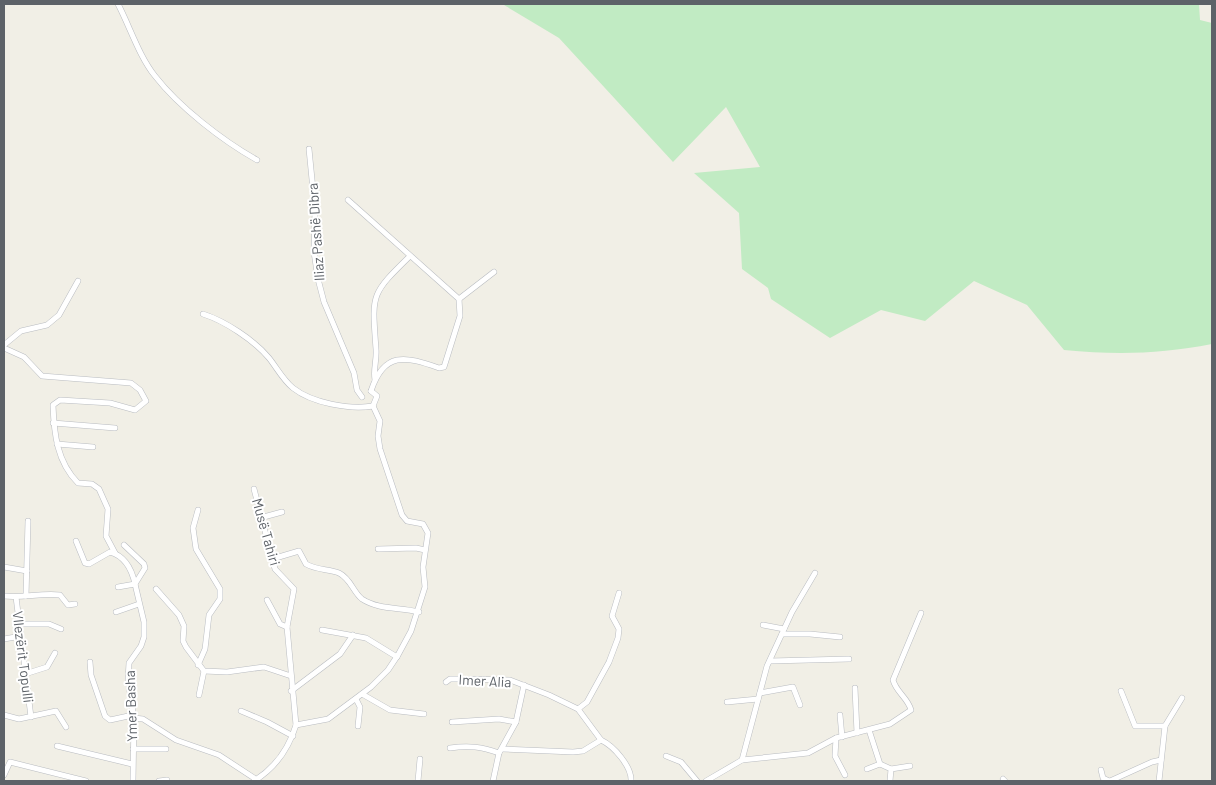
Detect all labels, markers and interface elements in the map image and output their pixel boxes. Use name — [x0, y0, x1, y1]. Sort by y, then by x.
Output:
street label: Iliaz Pashë Dibra — [304, 182, 327, 282]
street label: Musë Tahiri — [249, 496, 284, 567]
street label: Vllezërit Topulli — [9, 610, 38, 704]
street label: Ymer Basha — [121, 670, 140, 742]
street label: Imer Alia — [458, 671, 512, 690]

